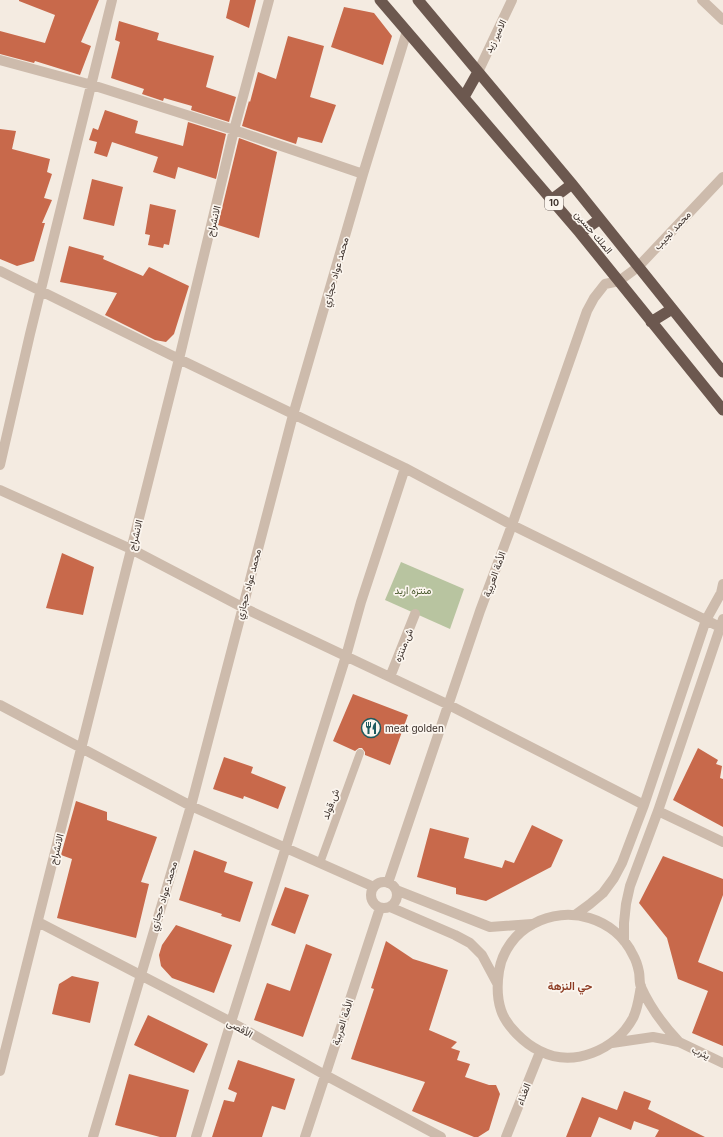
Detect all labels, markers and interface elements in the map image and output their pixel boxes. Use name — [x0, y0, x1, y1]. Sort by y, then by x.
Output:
street label: الامير زيد — [482, 17, 509, 55]
road number: 10 — [545, 196, 563, 210]
street label: الانشراح — [203, 204, 224, 238]
street label: الملك حسين — [572, 208, 615, 257]
street label: محمد نجيب — [651, 208, 694, 253]
street label: محمد عواد حجازي — [319, 236, 354, 309]
street label: الانشراح — [125, 518, 146, 552]
street label: محمد عواد حجازي — [233, 548, 266, 621]
street label: الأمة العربية — [480, 550, 509, 599]
park label: منتزه اربد — [395, 584, 431, 597]
street label: ش.منتزه — [391, 626, 416, 664]
restaurant icon: meat golden — [360, 717, 382, 739]
place label: meat golden — [385, 722, 444, 734]
street label: ش.قولد — [319, 787, 342, 821]
street label: الانشراح — [46, 832, 67, 866]
street label: محمد عواد حجازي — [147, 860, 182, 933]
district label: حي النزهة — [548, 979, 593, 995]
street label: الأمة العربية — [329, 997, 356, 1047]
street label: الأقصى — [225, 1016, 255, 1041]
street label: يثرب — [690, 1043, 712, 1062]
street label: الغذاء — [513, 1081, 533, 1107]

